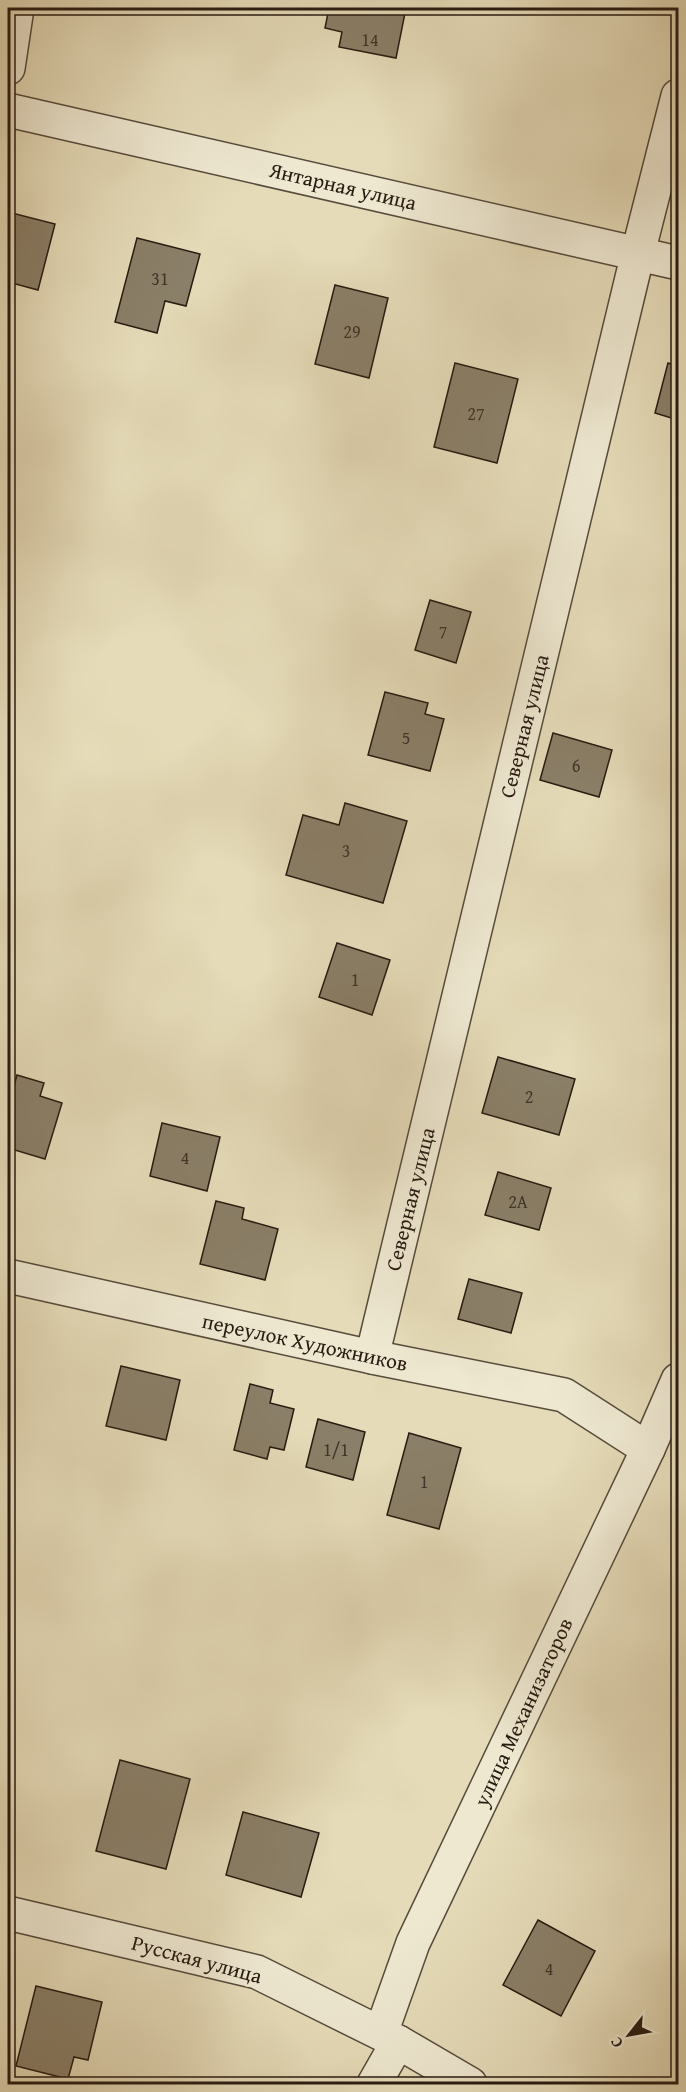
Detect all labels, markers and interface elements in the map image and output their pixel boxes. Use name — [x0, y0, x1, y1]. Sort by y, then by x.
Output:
house number: 14 — [361, 26, 379, 53]
street label: Янтарная улица — [265, 154, 420, 218]
house number: 31 — [151, 265, 169, 292]
house number: 29 — [343, 318, 361, 345]
house number: 27 — [467, 400, 485, 427]
house number: 7 — [439, 618, 447, 645]
street label: Северная улица — [491, 651, 557, 801]
house number: 5 — [402, 724, 410, 751]
house number: 6 — [572, 752, 580, 779]
house number: 3 — [342, 837, 350, 864]
house number: 1 — [351, 966, 359, 993]
house number: 2 — [525, 1083, 533, 1110]
street label: Северная улица — [377, 1124, 443, 1274]
house number: 4 — [181, 1144, 189, 1171]
house number: 2А — [508, 1188, 528, 1215]
street label: переулок Художников — [199, 1305, 411, 1379]
house number: 1/1 — [323, 1436, 349, 1463]
house number: 1 — [420, 1468, 428, 1495]
street label: улица Механизаторов — [465, 1612, 580, 1812]
street label: Русская улица — [128, 1927, 266, 1991]
house number: 4 — [545, 1955, 553, 1982]
north arrow — [599, 2005, 659, 2065]
text: С — [604, 2033, 629, 2053]

